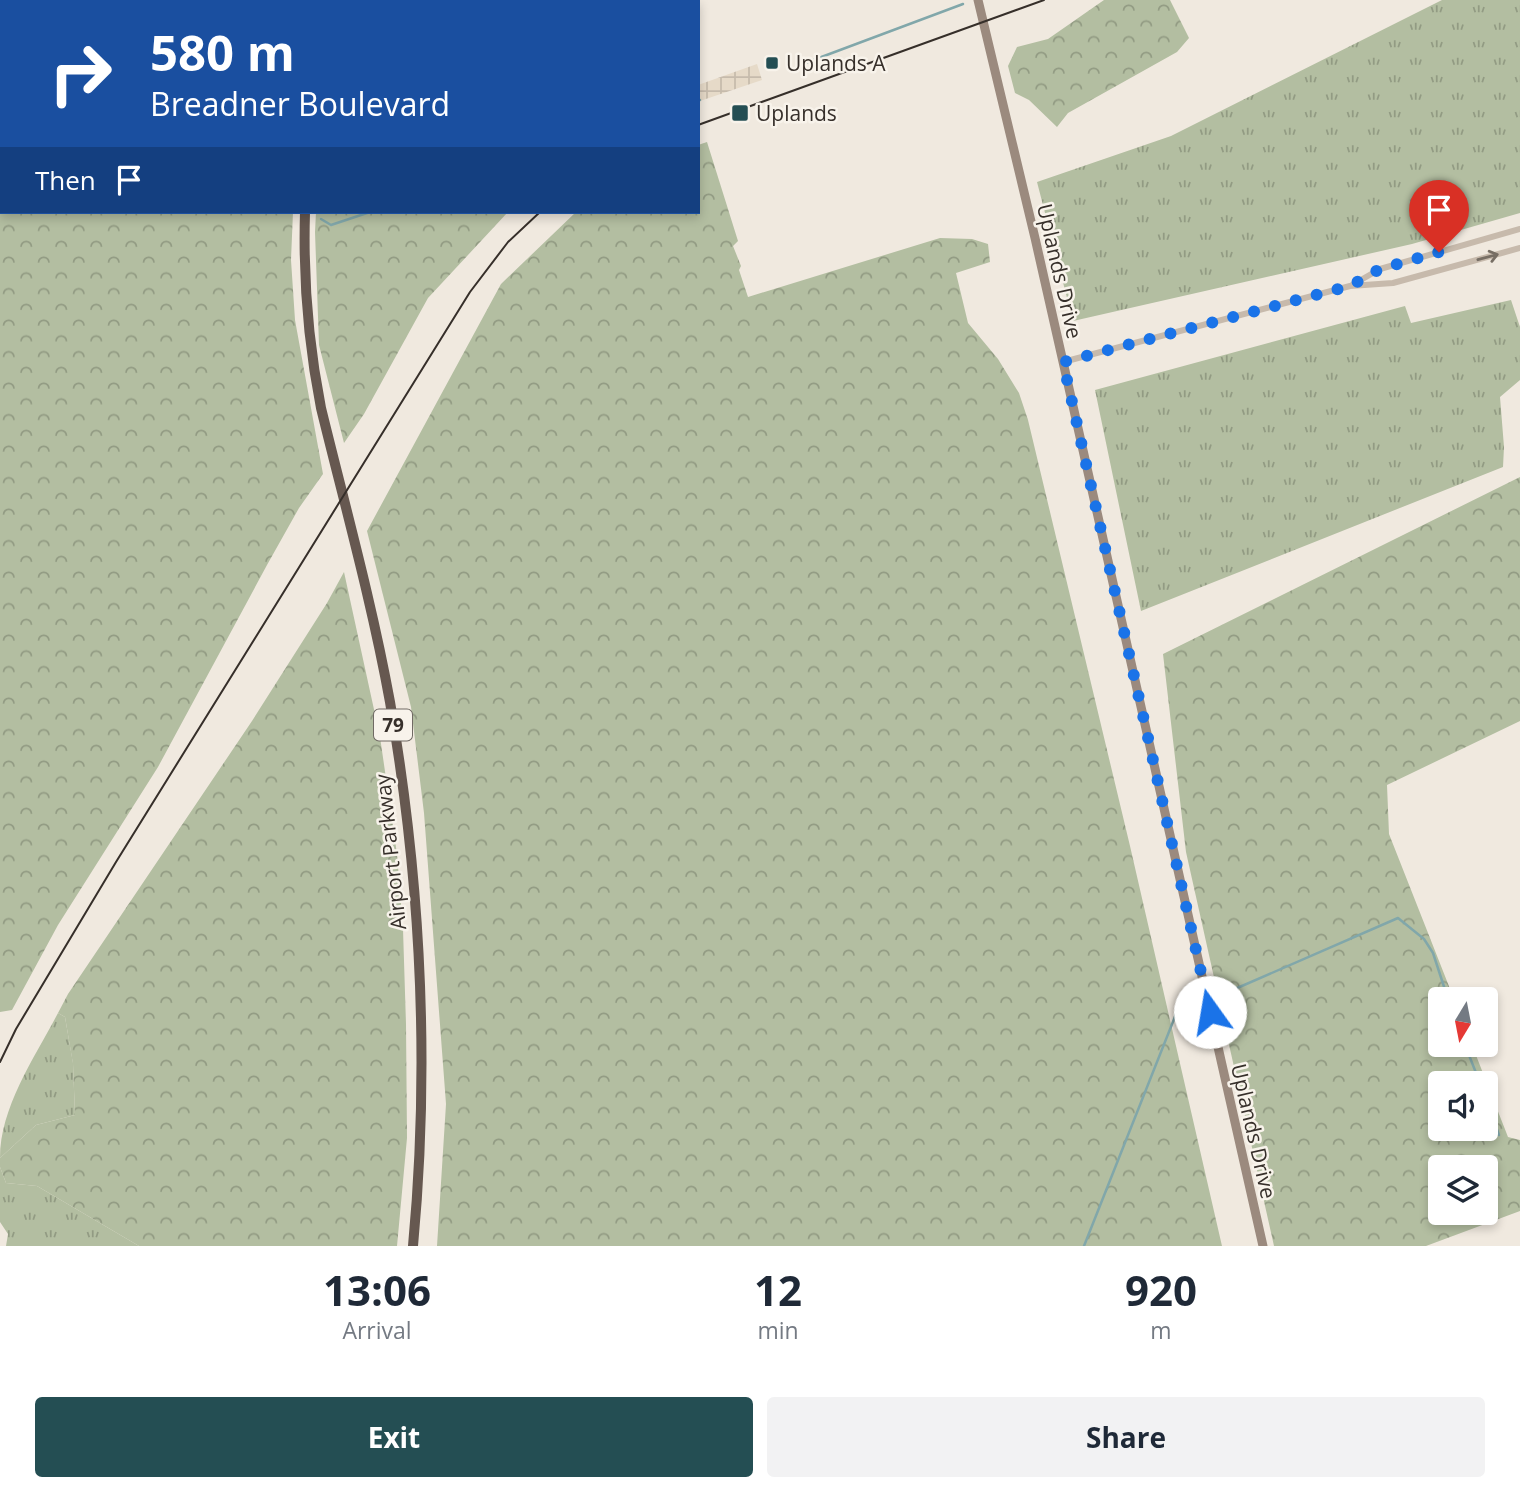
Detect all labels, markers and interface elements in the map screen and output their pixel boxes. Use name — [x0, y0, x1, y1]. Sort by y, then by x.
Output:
text: 580 m — [150, 19, 295, 85]
icon: right — [35, 28, 126, 119]
place label: Uplands A — [786, 49, 886, 77]
marker: Uplands A — [764, 55, 780, 71]
text: Breadner Boulevard — [150, 82, 450, 125]
place label: Uplands — [756, 99, 837, 127]
marker: Uplands — [730, 103, 750, 123]
icon: arrive — [110, 161, 148, 199]
text: Then — [35, 162, 96, 198]
pin — [1409, 180, 1469, 252]
icon: arrive — [1420, 191, 1458, 229]
street label: Uplands Drive — [1031, 201, 1089, 341]
one-way arrow — [1477, 249, 1499, 262]
road number: 79 — [374, 710, 412, 740]
street label: Airport Parkway — [368, 772, 412, 931]
position arrow — [1173, 975, 1247, 1049]
north arrow — [1428, 987, 1498, 1057]
map controls — [1428, 987, 1498, 1225]
street label: Uplands Drive — [1225, 1061, 1283, 1201]
button: sound — [1428, 1071, 1498, 1141]
button: layers — [1428, 1155, 1498, 1225]
text: 13:06 — [323, 1261, 431, 1318]
text: 12 — [754, 1261, 802, 1318]
text: 920 — [1125, 1261, 1197, 1318]
text: Arrival — [342, 1314, 412, 1346]
text: min — [757, 1314, 799, 1346]
text: m — [1150, 1314, 1172, 1346]
button: Exit — [35, 1397, 753, 1477]
button: Share — [767, 1397, 1485, 1477]

